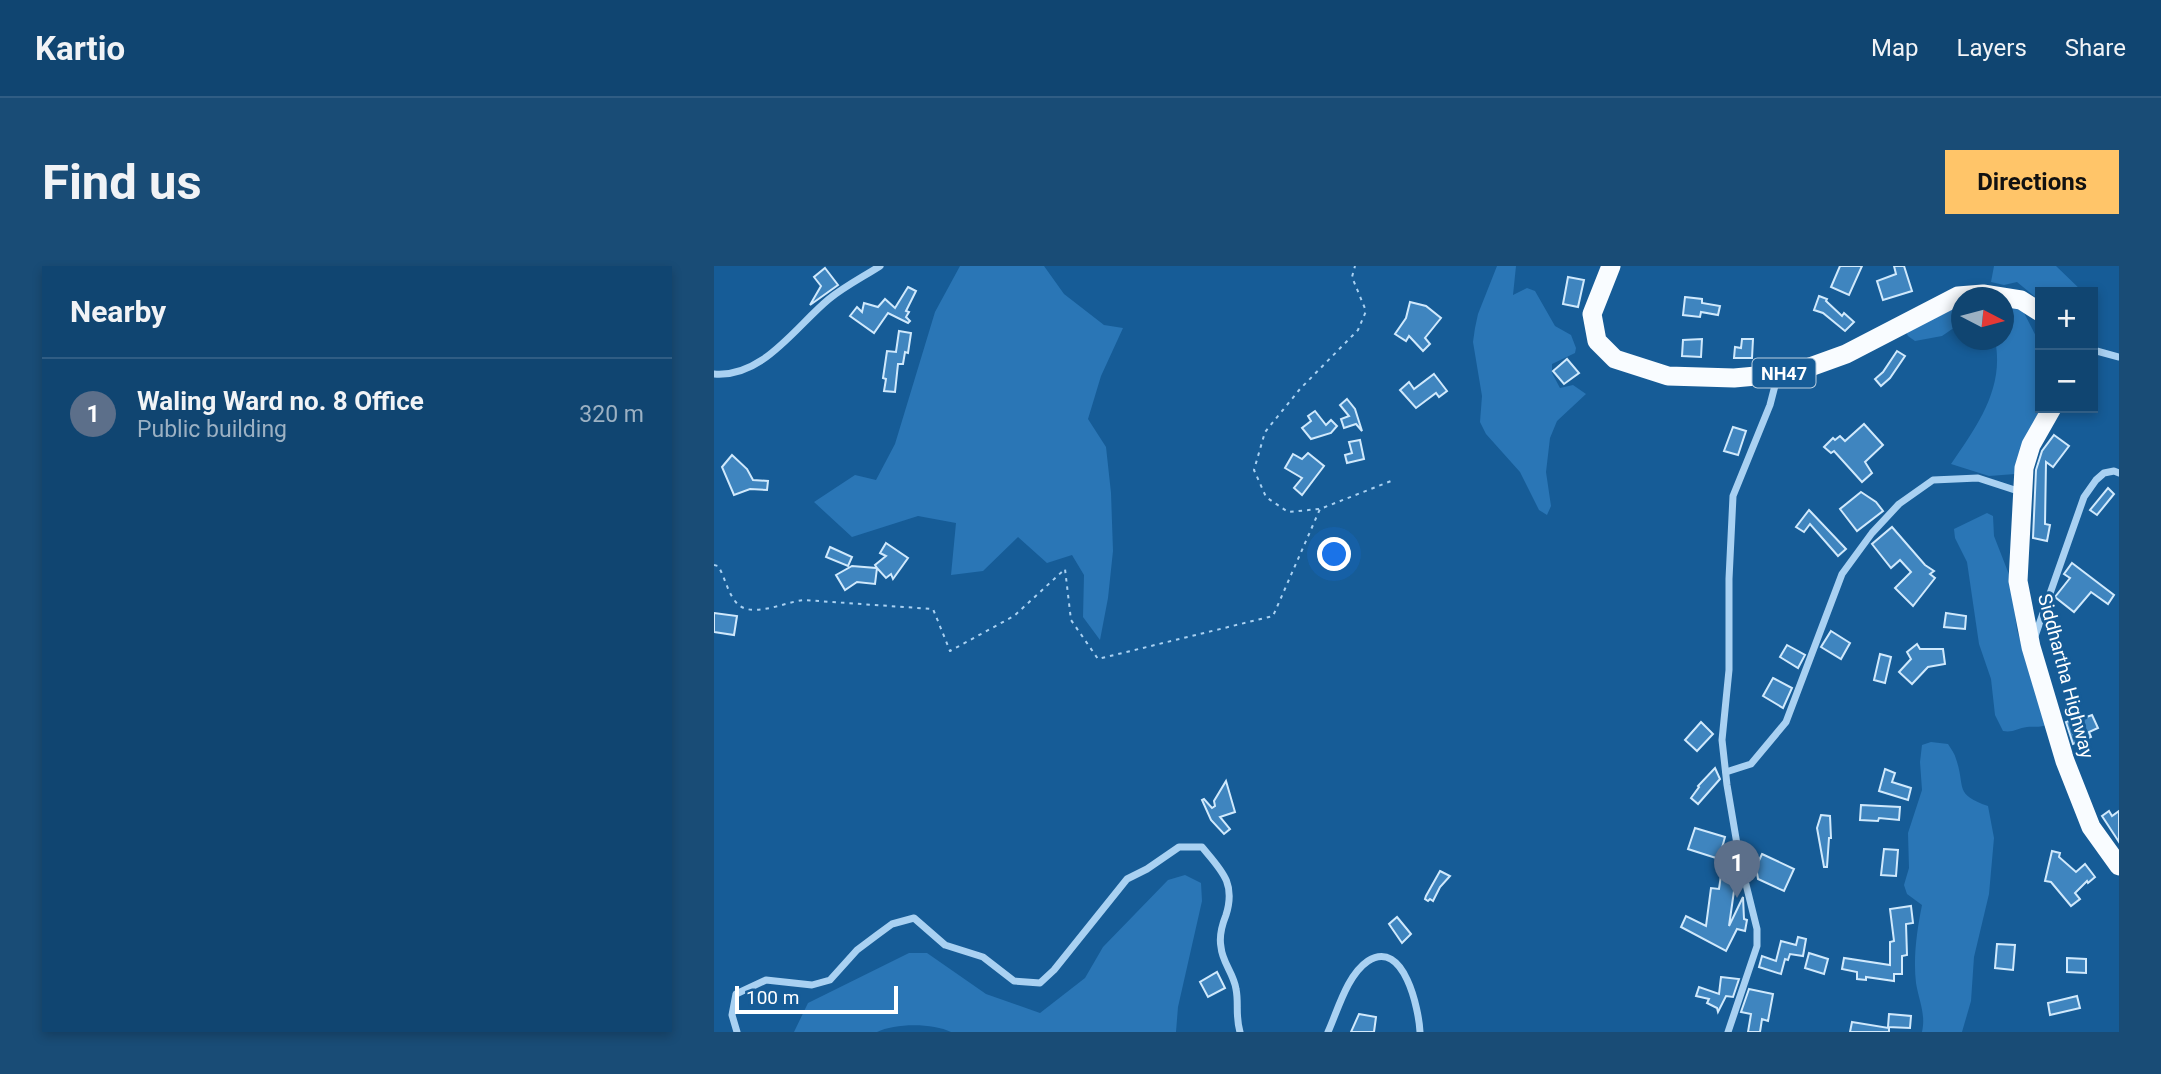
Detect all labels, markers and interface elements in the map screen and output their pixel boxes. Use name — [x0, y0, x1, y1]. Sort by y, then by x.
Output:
text: Kartio — [35, 29, 125, 68]
text: Map — [1871, 34, 1919, 62]
text: Layers — [1957, 34, 2027, 62]
text: Share — [2065, 34, 2126, 62]
button: Directions — [1945, 150, 2119, 214]
text: Find us — [42, 154, 202, 211]
north arrow — [1951, 287, 2014, 350]
map controls — [2035, 287, 2098, 413]
button: + — [2035, 287, 2098, 350]
text: Nearby — [70, 294, 166, 329]
button: − — [2035, 350, 2098, 413]
road number: NH47 — [1752, 358, 1816, 388]
text: Waling Ward no. 8 Office — [137, 386, 424, 416]
text: 1 — [86, 401, 100, 428]
text: 320 m — [579, 401, 644, 428]
text: Public building — [137, 416, 287, 443]
your location — [1317, 537, 1351, 571]
street label: Siddhartha Highway — [2033, 591, 2099, 761]
pin: 1 — [1714, 840, 1760, 898]
scale bar — [735, 983, 898, 1015]
text: 100 m — [746, 986, 799, 1009]

